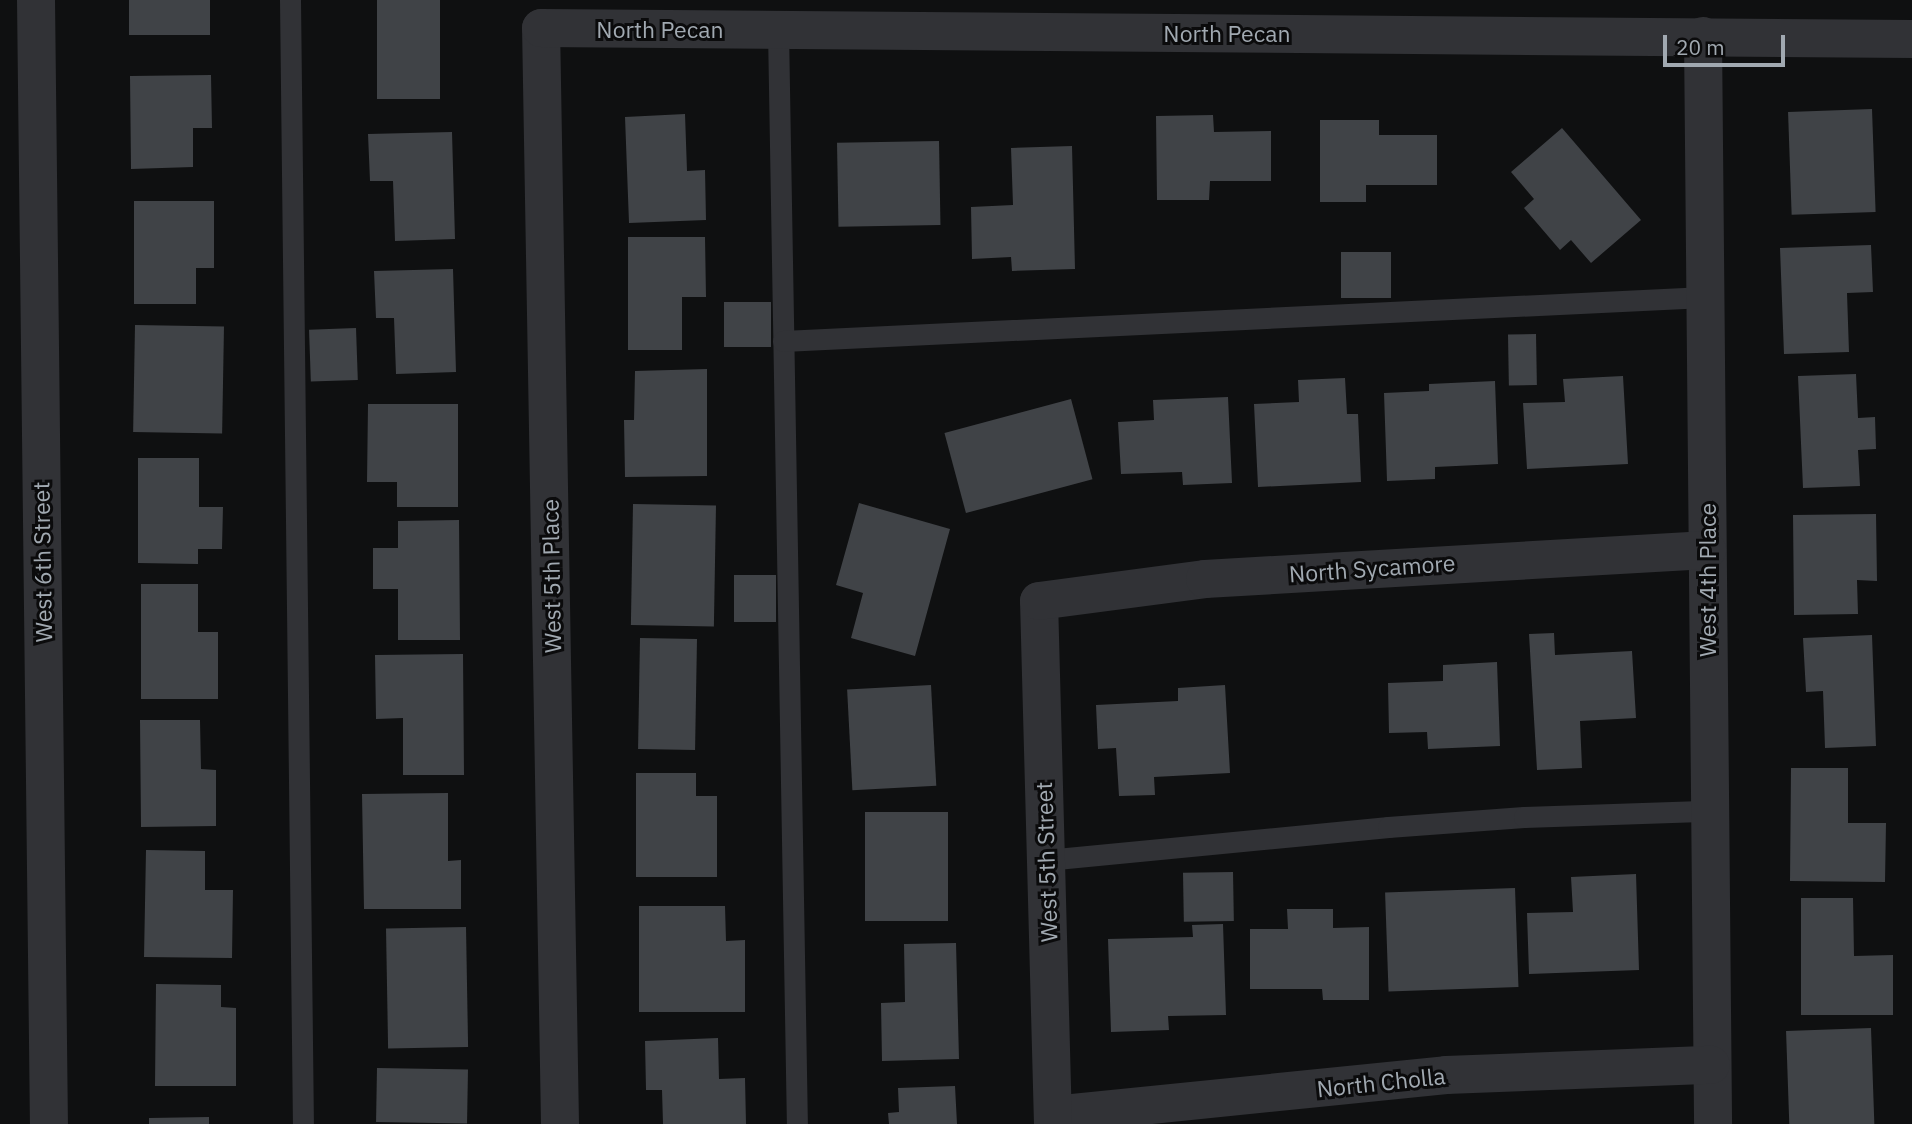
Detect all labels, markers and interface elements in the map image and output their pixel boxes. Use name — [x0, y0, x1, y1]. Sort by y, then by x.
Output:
street label: North Pecan — [596, 15, 724, 43]
street label: North Pecan — [1163, 19, 1291, 47]
scale bar — [1667, 21, 1790, 65]
text: 20 m — [1676, 33, 1725, 61]
street label: West 6th Street — [27, 481, 57, 643]
street label: West 5th Place — [536, 499, 566, 653]
street label: West 4th Place — [1693, 503, 1721, 657]
street label: North Sycamore — [1288, 548, 1456, 588]
street label: West 5th Street — [1029, 781, 1063, 943]
street label: North Cholla — [1315, 1062, 1447, 1102]

